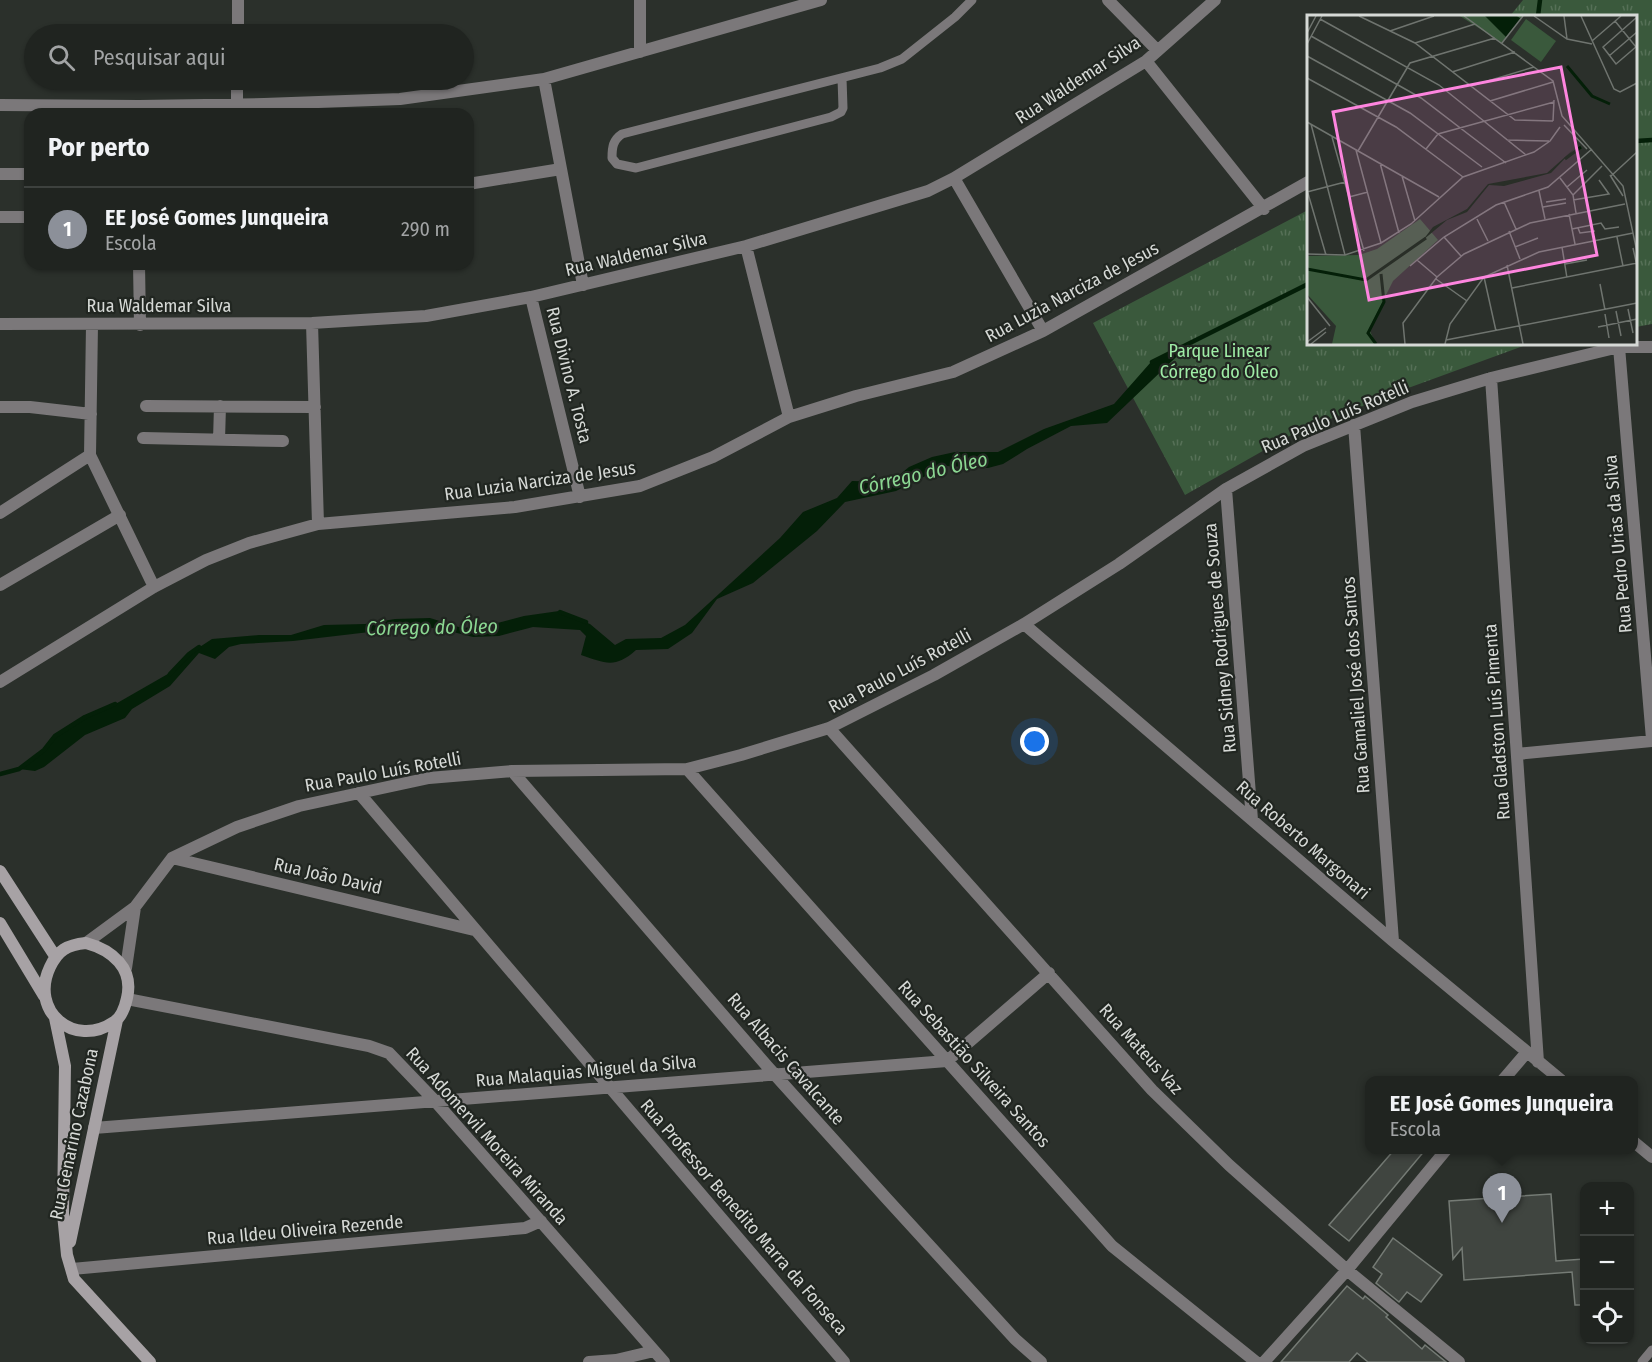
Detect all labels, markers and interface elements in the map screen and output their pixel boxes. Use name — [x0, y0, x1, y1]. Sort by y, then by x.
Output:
inset map — [1307, 15, 1637, 345]
search box — [24, 24, 474, 90]
street label: Rua Waldemar Silva — [1011, 31, 1145, 129]
icon: search — [45, 41, 78, 74]
text: Pesquisar aqui — [93, 44, 225, 71]
text: Por perto — [48, 132, 150, 163]
text: EE José Gomes Junqueira — [105, 204, 329, 231]
text: 1 — [63, 217, 72, 241]
text: 290 m — [401, 217, 450, 241]
street label: Rua Waldemar Silva — [563, 227, 709, 281]
text: Escola — [105, 231, 157, 255]
street label: Rua Luzia Narciza de Jesus — [982, 237, 1163, 347]
street label: Rua Waldemar Silva — [87, 295, 232, 317]
street label: Rua Divino A. Tosta — [541, 305, 597, 446]
park label: Parque Linear Córrego do Óleo — [1160, 340, 1278, 383]
street label: Rua Paulo Luís Rotelli — [1258, 376, 1412, 458]
water label: Córrego do Óleo — [856, 447, 990, 499]
street label: Rua Pedro Urias da Silva — [1599, 454, 1637, 634]
street label: Rua Luzia Narciza de Jesus — [443, 457, 637, 505]
street label: Rua Sidney Rodrigues de Souza — [1199, 522, 1241, 754]
street label: Rua Gamaliel José dos Santos — [1337, 576, 1375, 794]
water label: Córrego do Óleo — [366, 614, 498, 640]
street label: Rua Gladston Luís Pimenta — [1479, 623, 1515, 821]
street label: Rua Paulo Luís Rotelli — [825, 624, 975, 718]
your location — [1020, 727, 1049, 756]
street label: Rua Paulo Luís Rotelli — [303, 747, 463, 797]
street label: Rua Roberto Margonari — [1232, 776, 1374, 904]
street label: Rua João David — [272, 853, 384, 899]
street label: Rua Sebastião Silveira Santos — [893, 976, 1055, 1152]
street label: Rua Albacis Cavalcante — [723, 988, 849, 1130]
street label: Rua Mateus Vaz — [1095, 999, 1187, 1099]
street label: Rua Adomervil Moreira Miranda — [401, 1043, 573, 1230]
street label: Rua Genarino Cazabona — [45, 1046, 103, 1222]
street label: Rua Malaquias Miguel da Silva — [475, 1050, 698, 1092]
popup — [1365, 1076, 1638, 1154]
text: EE José Gomes Junqueira — [1390, 1090, 1613, 1117]
street label: Rua Professor Benedito Marra da Fonseca — [636, 1095, 852, 1339]
text: Escola — [1390, 1117, 1441, 1141]
pin: 1 — [1482, 1174, 1522, 1223]
map controls — [1580, 1182, 1634, 1344]
button: + — [1580, 1182, 1634, 1236]
street label: Rua Ildeu Oliveira Rezende — [206, 1210, 404, 1250]
button: − — [1580, 1236, 1634, 1290]
button: locate — [1580, 1290, 1634, 1344]

